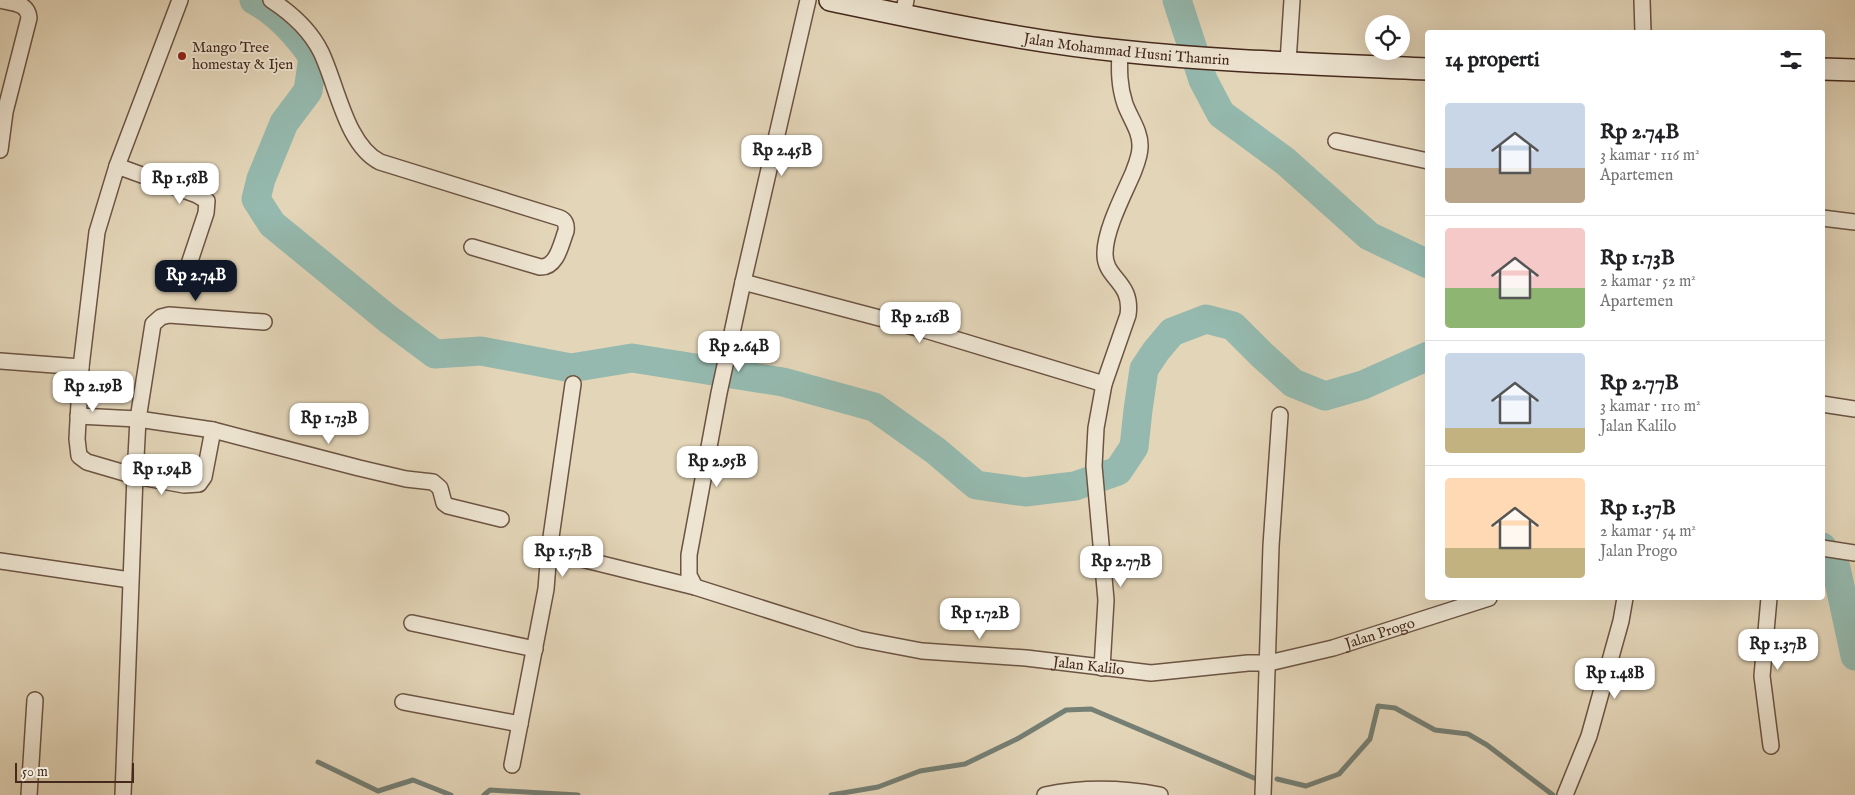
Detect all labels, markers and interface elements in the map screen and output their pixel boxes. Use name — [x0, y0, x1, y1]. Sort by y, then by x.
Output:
map controls — [1365, 15, 1410, 60]
button: locate — [1365, 15, 1410, 60]
street label: Jalan Mohammad Husni Thamrin — [1020, 29, 1230, 70]
place label: Mango Tree homestay & Ijen — [192, 38, 293, 74]
icon: filters — [1777, 46, 1805, 74]
text: 14 properti — [1445, 47, 1540, 74]
marker: Mango Tree homestay & Ijen — [176, 50, 188, 62]
text: Rp 2.74B — [1600, 119, 1679, 146]
icon: home — [1485, 123, 1545, 183]
pin: Rp 2.45B — [730, 134, 834, 177]
text: Rp 2.45B — [752, 141, 812, 161]
text: 3 kamar · 116 m² — [1600, 146, 1700, 166]
pin: Rp 1.58B — [128, 162, 232, 205]
text: Apartemen — [1600, 166, 1673, 186]
text: Rp 1.58B — [152, 169, 208, 189]
text: Rp 1.73B — [1600, 245, 1675, 272]
icon: home — [1485, 248, 1545, 308]
pin: Rp 2.74B — [144, 260, 248, 302]
text: Rp 2.74B — [166, 266, 226, 286]
text: 2 kamar · 52 m² — [1600, 272, 1696, 292]
text: Apartemen — [1600, 292, 1673, 312]
pin: Rp 2.16B — [868, 302, 972, 344]
text: Rp 2.16B — [891, 308, 949, 328]
pin: Rp 2.64B — [687, 330, 791, 373]
text: Rp 2.64B — [709, 337, 769, 357]
pin: Rp 2.19B — [41, 370, 145, 413]
text: Rp 2.77B — [1600, 370, 1679, 397]
icon: home — [1485, 373, 1545, 433]
text: Rp 2.19B — [64, 377, 122, 397]
text: 3 kamar · 110 m² — [1600, 397, 1701, 417]
pin: Rp 1.73B — [277, 402, 381, 445]
text: Rp 1.73B — [301, 409, 357, 429]
text: Jalan Kalilo — [1600, 417, 1676, 437]
pin: Rp 2.95B — [665, 446, 769, 488]
text: Rp 2.95B — [688, 452, 746, 472]
pin: Rp 1.94B — [110, 454, 214, 496]
text: Rp 1.94B — [133, 460, 191, 480]
text: Rp 1.37B — [1600, 495, 1676, 522]
icon: home — [1485, 498, 1545, 558]
text: 2 kamar · 54 m² — [1600, 522, 1696, 542]
pin: Rp 1.57B — [511, 536, 615, 578]
text: Rp 1.57B — [534, 542, 592, 562]
text: Jalan Progo — [1600, 542, 1677, 562]
pin: Rp 2.77B — [1069, 546, 1173, 588]
text: Rp 2.77B — [1091, 552, 1151, 572]
pin: Rp 1.72B — [928, 598, 1032, 640]
text: Rp 1.72B — [951, 604, 1009, 624]
street label: Jalan Progo — [1341, 613, 1417, 654]
pin: Rp 1.37B — [1726, 628, 1830, 671]
text: Rp 1.37B — [1749, 635, 1807, 655]
street label: Jalan Kalilo — [1050, 652, 1125, 680]
pin: Rp 1.48B — [1563, 658, 1667, 700]
text: Rp 1.48B — [1586, 664, 1644, 684]
scale bar — [15, 760, 134, 783]
text: 50 m — [22, 763, 48, 781]

